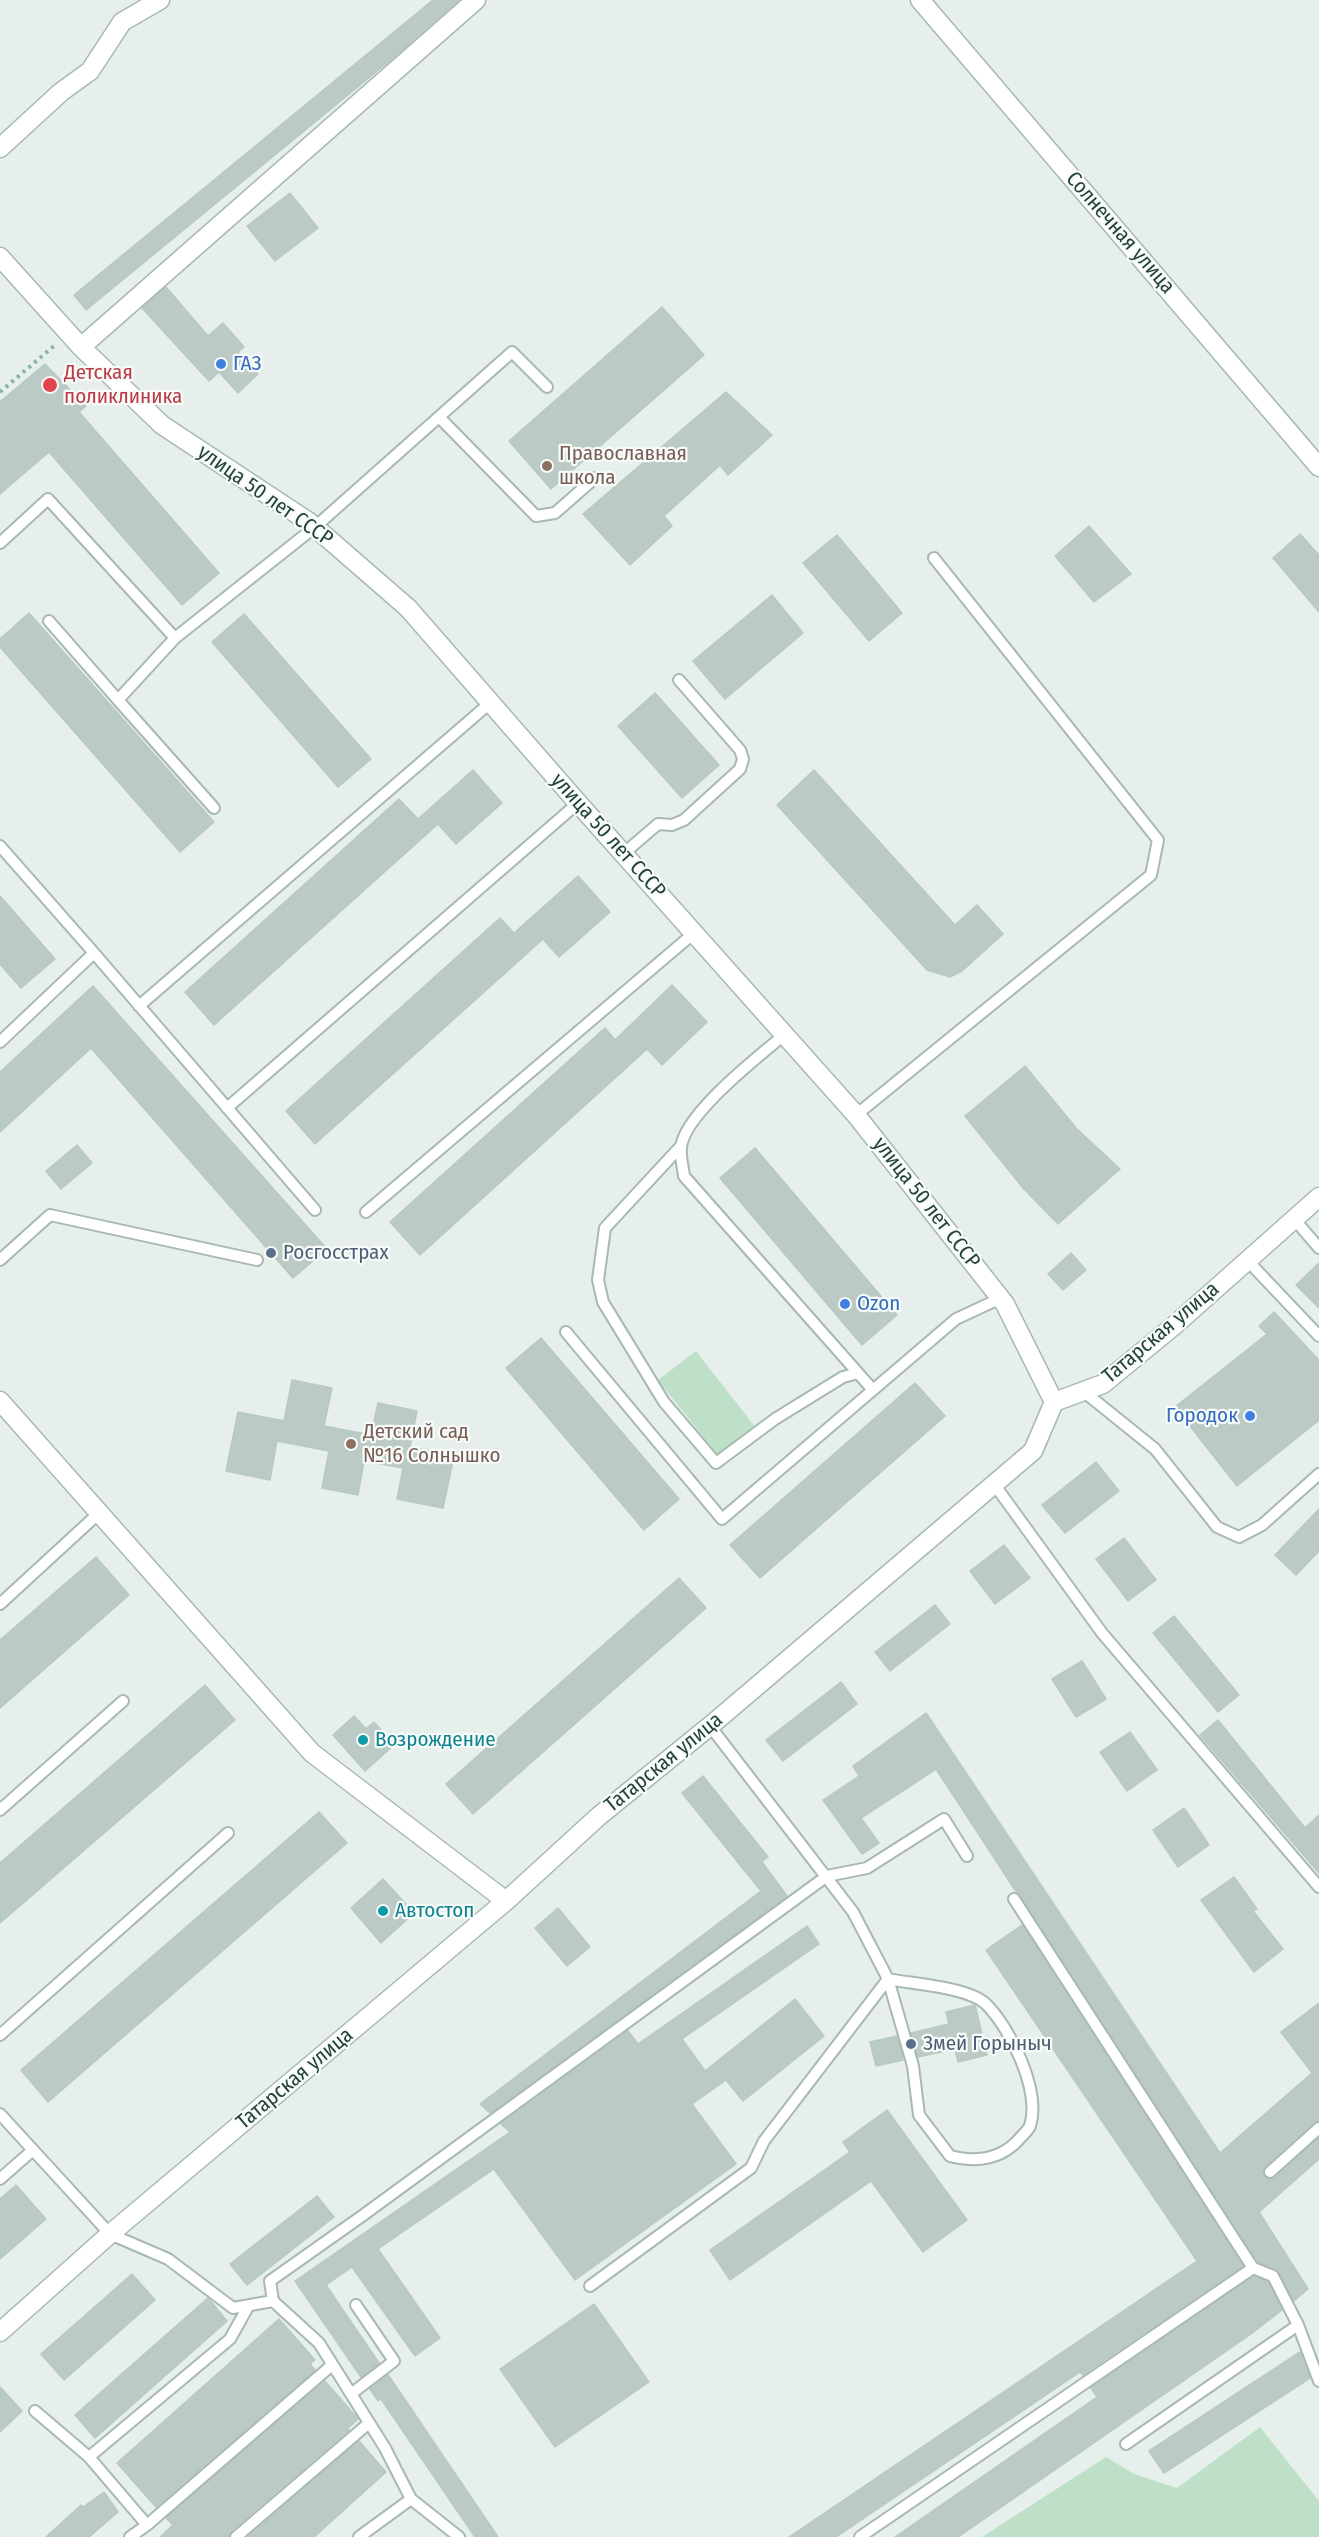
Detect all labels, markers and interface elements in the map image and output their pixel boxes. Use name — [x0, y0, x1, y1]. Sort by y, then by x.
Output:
street label: Солнечная улица — [1060, 167, 1180, 299]
place label: ГАЗ — [233, 351, 262, 377]
marker: ГАЗ — [214, 357, 228, 371]
place label: Детская поликлиника — [64, 360, 182, 410]
marker: Детская поликлиника — [41, 376, 59, 394]
street label: улица 50 лет СССР — [193, 440, 337, 552]
place label: Православная школа — [559, 441, 687, 491]
marker: Православная школа — [540, 459, 554, 473]
street label: улица 50 лет СССР — [545, 768, 671, 904]
street label: улица 50 лет СССР — [867, 1132, 985, 1274]
place label: Росгосстрах — [283, 1240, 389, 1266]
marker: Росгосстрах — [264, 1246, 278, 1260]
street label: Татарская улица — [1098, 1277, 1224, 1389]
place label: Ozon — [857, 1291, 900, 1317]
marker: Ozon — [838, 1297, 852, 1311]
place label: Городок — [1166, 1403, 1238, 1429]
marker: Городок — [1243, 1409, 1257, 1423]
place label: Детский сад №16 Солнышко — [363, 1419, 500, 1469]
marker: Детский сад №16 Солнышко — [344, 1437, 358, 1451]
street label: Татарская улица — [600, 1708, 728, 1818]
place label: Возрождение — [375, 1727, 496, 1753]
marker: Возрождение — [356, 1733, 370, 1747]
place label: Автостоп — [395, 1898, 474, 1924]
marker: Автостоп — [376, 1904, 390, 1918]
street label: Татарская улица — [232, 2023, 358, 2135]
place label: Змей Горыныч — [923, 2031, 1052, 2057]
marker: Змей Горыныч — [904, 2037, 918, 2051]

